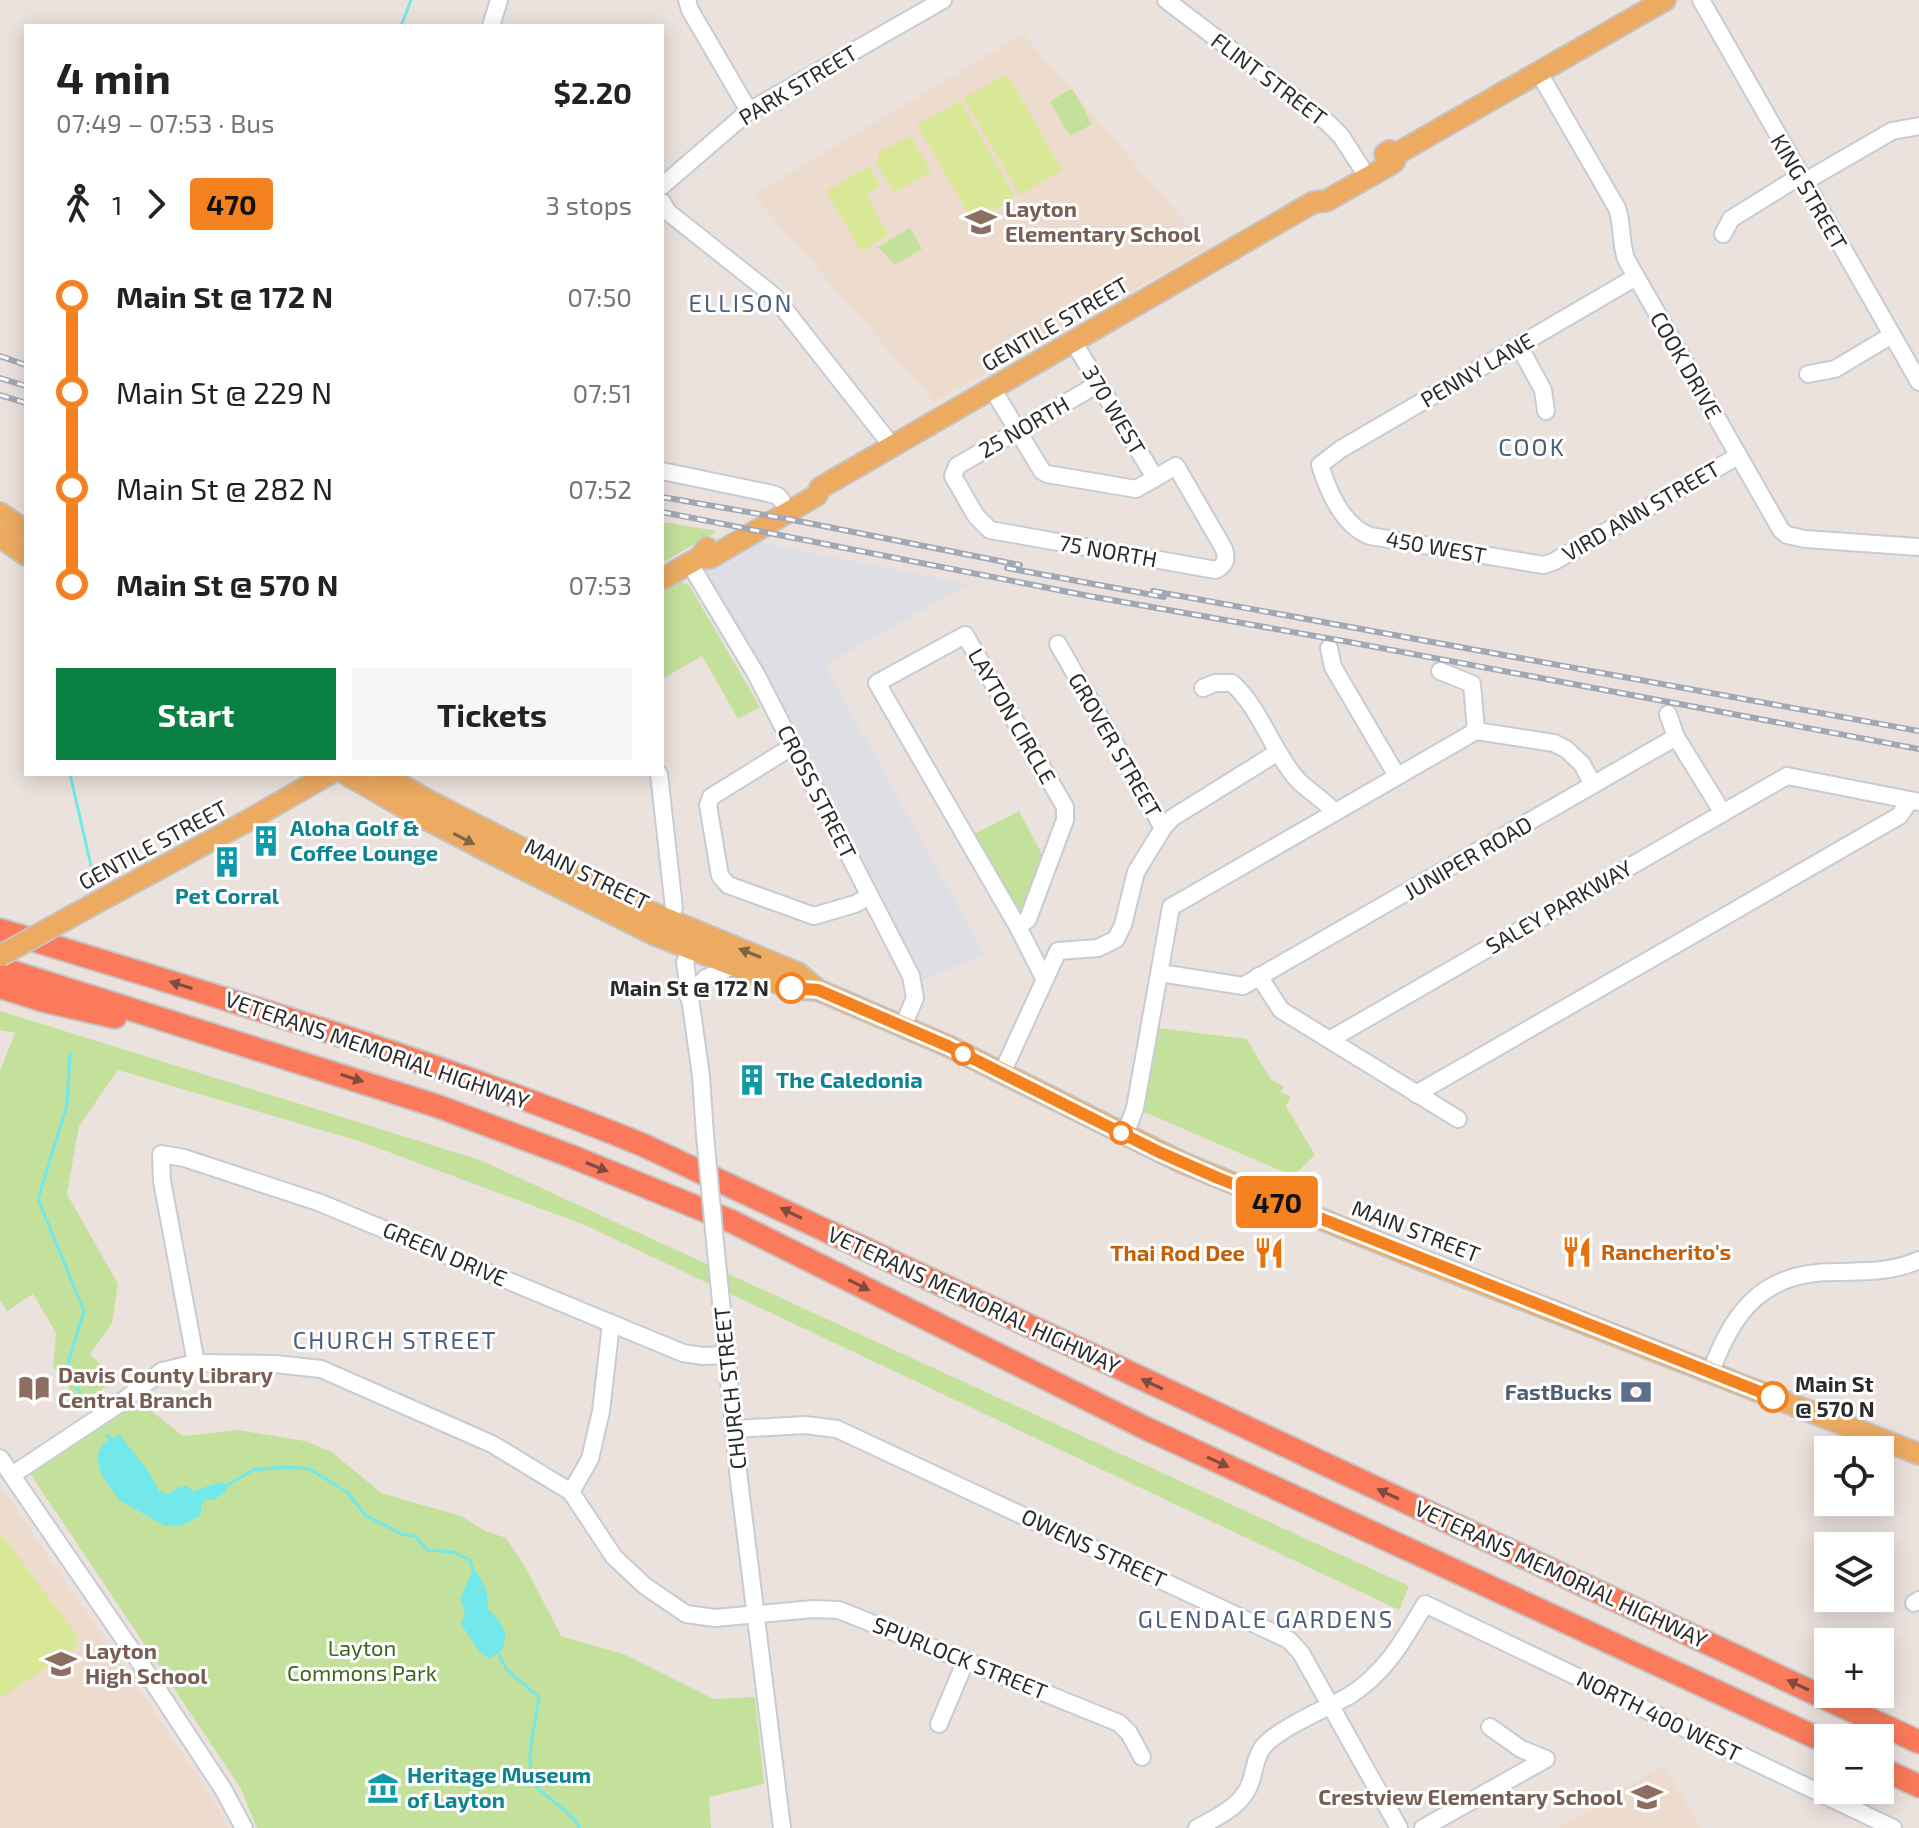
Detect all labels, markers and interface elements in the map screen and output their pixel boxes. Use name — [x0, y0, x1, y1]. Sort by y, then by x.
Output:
street label: FLINT STREET — [1207, 26, 1333, 130]
street label: PARK STREET — [734, 39, 862, 130]
text: 4 min — [56, 50, 171, 103]
text: $2.20 — [553, 74, 632, 110]
text: 07:49 – 07:53 · Bus — [56, 107, 274, 138]
street label: KING STREET — [1766, 129, 1854, 254]
icon: walk — [56, 182, 100, 226]
icon: forward — [134, 182, 178, 226]
text: 470 — [206, 187, 257, 221]
text: 1 — [112, 189, 122, 220]
text: 3 stops — [546, 189, 632, 220]
place label: Layton Elementary School — [1005, 195, 1201, 247]
school or university icon: Layton Elementary School — [964, 205, 998, 239]
street label: GENTILE STREET — [977, 271, 1133, 376]
text: Main St @ 172 N — [116, 278, 333, 314]
text: 07:50 — [567, 281, 632, 312]
district label: ELLISON — [689, 288, 793, 317]
street label: COOK DRIVE — [1646, 306, 1728, 423]
street label: PENNY LANE — [1415, 326, 1538, 412]
street label: 370 WEST — [1078, 360, 1152, 459]
text: Main St @ 229 N — [116, 374, 332, 410]
text: 07:51 — [573, 377, 632, 408]
street label: 25 NORTH — [974, 390, 1073, 462]
district label: COOK — [1498, 432, 1566, 461]
street label: VIRD ANN STREET — [1557, 454, 1724, 566]
text: Main St @ 282 N — [116, 470, 333, 506]
text: 07:52 — [568, 473, 632, 504]
street label: 450 WEST — [1384, 524, 1489, 568]
street label: 75 NORTH — [1057, 529, 1159, 571]
text: Main St @ 570 N — [116, 566, 338, 602]
text: 07:53 — [568, 569, 632, 600]
street label: LAYTON CIRCLE — [964, 643, 1062, 788]
button: Start — [56, 668, 336, 760]
button: Tickets — [352, 668, 632, 760]
street label: GROVER STREET — [1064, 668, 1168, 821]
street label: CROSS STREET — [773, 720, 863, 863]
street label: GENTILE STREET — [74, 794, 232, 894]
street label: JUNIPER ROAD — [1399, 810, 1536, 904]
place label: Aloha Golf & Coffee Lounge — [290, 814, 438, 865]
building icon: Aloha Golf & Coffee Lounge — [249, 824, 283, 858]
one-way arrow — [452, 832, 475, 845]
street label: MAIN STREET — [521, 832, 654, 915]
building icon: Pet Corral — [210, 845, 244, 879]
street label: SALEY PARKWAY — [1481, 854, 1637, 958]
place label: Pet Corral — [175, 882, 280, 908]
one-way arrow — [738, 947, 762, 960]
marker: Main St @ 172 N — [776, 973, 806, 1003]
place label: Main St @ 172 N — [610, 974, 769, 1000]
one-way arrow — [168, 978, 192, 991]
street label: VETERANS MEMORIAL HIGHWAY — [222, 985, 533, 1114]
unlabelled marker — [952, 1043, 974, 1065]
building icon: The Caledonia — [735, 1063, 769, 1097]
place label: The Caledonia — [776, 1066, 923, 1092]
one-way arrow — [341, 1073, 365, 1085]
unlabelled marker — [1110, 1122, 1132, 1144]
one-way arrow — [585, 1160, 609, 1173]
line badge: 470 — [1231, 1176, 1323, 1228]
text: 470 — [1252, 1185, 1302, 1219]
street label: MAIN STREET — [1349, 1194, 1484, 1267]
one-way arrow — [779, 1206, 802, 1220]
street label: GREEN DRIVE — [379, 1215, 511, 1291]
street label: VETERANS MEMORIAL HIGHWAY — [824, 1220, 1125, 1379]
restaurant icon: Rancherito's — [1560, 1235, 1594, 1269]
restaurant icon: Thai Rod Dee — [1252, 1236, 1286, 1270]
place label: Rancherito's — [1601, 1238, 1731, 1264]
place label: Thai Rod Dee — [1110, 1239, 1245, 1265]
one-way arrow — [848, 1278, 871, 1292]
street label: CHURCH STREET — [707, 1305, 750, 1471]
district label: CHURCH STREET — [293, 1325, 497, 1354]
place label: Davis County Library Central Branch — [58, 1361, 274, 1412]
place label: Main St @ 570 N — [1795, 1370, 1875, 1421]
library icon: Davis County Library Central Branch — [17, 1371, 51, 1405]
bank icon: FastBucks — [1619, 1375, 1653, 1409]
one-way arrow — [1141, 1377, 1164, 1391]
place label: FastBucks — [1505, 1378, 1612, 1404]
marker: Main St @ 570 N — [1758, 1382, 1788, 1412]
map controls — [1814, 1436, 1894, 1804]
button: locate — [1814, 1436, 1894, 1516]
one-way arrow — [1206, 1455, 1230, 1469]
one-way arrow — [1376, 1487, 1400, 1501]
street label: VETERANS MEMORIAL HIGHWAY — [1411, 1494, 1712, 1653]
street label: OWENS STREET — [1018, 1502, 1171, 1592]
button: layers — [1814, 1532, 1894, 1612]
district label: GLENDALE GARDENS — [1138, 1604, 1394, 1633]
street label: SPURLOCK STREET — [869, 1610, 1051, 1704]
button: + — [1814, 1628, 1894, 1708]
park label: Layton Commons Park — [287, 1634, 437, 1685]
place label: Layton High School — [85, 1637, 208, 1688]
school or university icon: Layton High School — [44, 1647, 78, 1681]
street label: NORTH 400 WEST — [1573, 1664, 1746, 1766]
one-way arrow — [1786, 1678, 1810, 1692]
button: − — [1814, 1724, 1894, 1804]
place label: Heritage Museum of Layton — [407, 1761, 591, 1813]
museum icon: Heritage Museum of Layton — [366, 1771, 400, 1805]
school or university icon: Crestview Elementary School — [1630, 1780, 1664, 1814]
place label: Crestview Elementary School — [1318, 1783, 1624, 1810]

